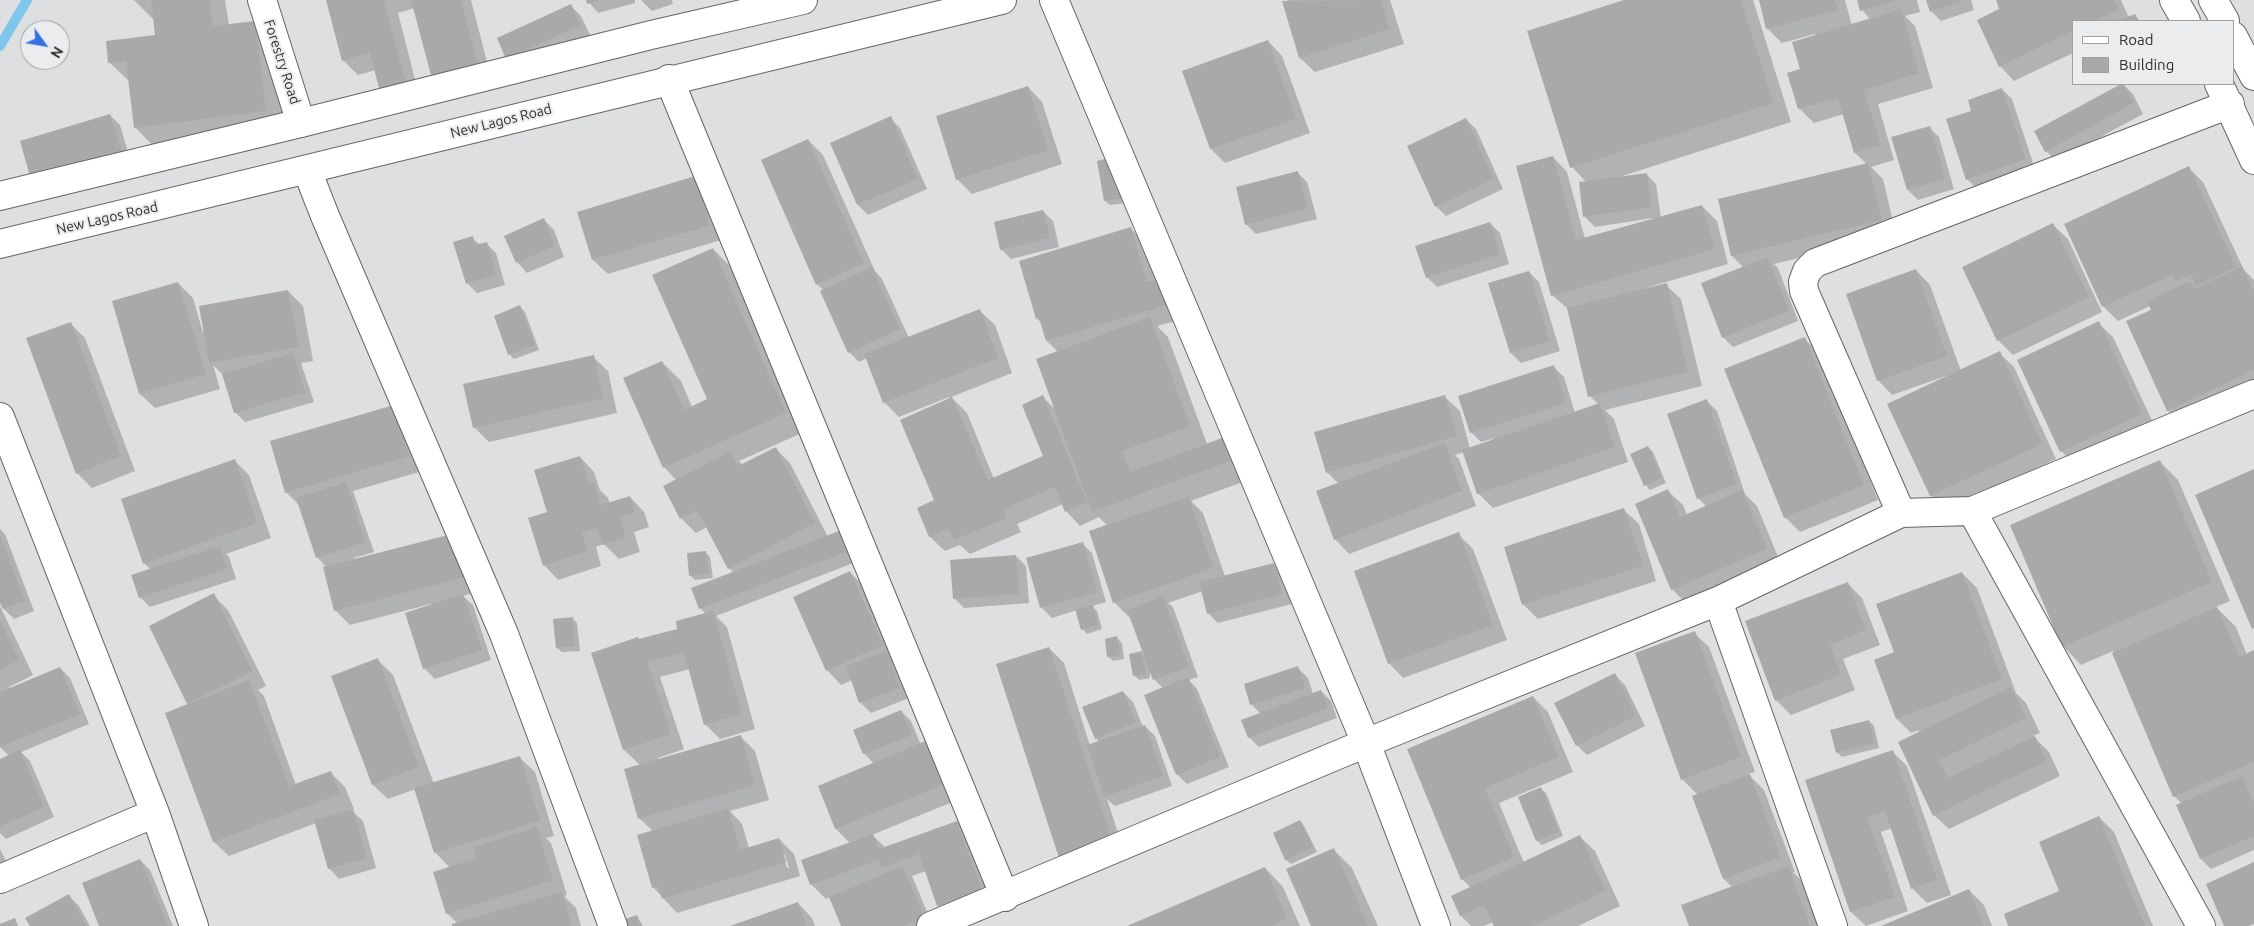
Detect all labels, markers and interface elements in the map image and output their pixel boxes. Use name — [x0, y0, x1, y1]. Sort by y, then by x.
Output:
street label: Forestry Road — [260, 18, 304, 106]
north arrow — [20, 20, 70, 70]
legend — [2072, 20, 2234, 85]
text: Road — [2119, 31, 2154, 48]
text: N — [47, 44, 66, 61]
text: Building — [2119, 56, 2174, 73]
street label: New Lagos Road — [449, 100, 553, 142]
street label: New Lagos Road — [54, 198, 160, 238]

